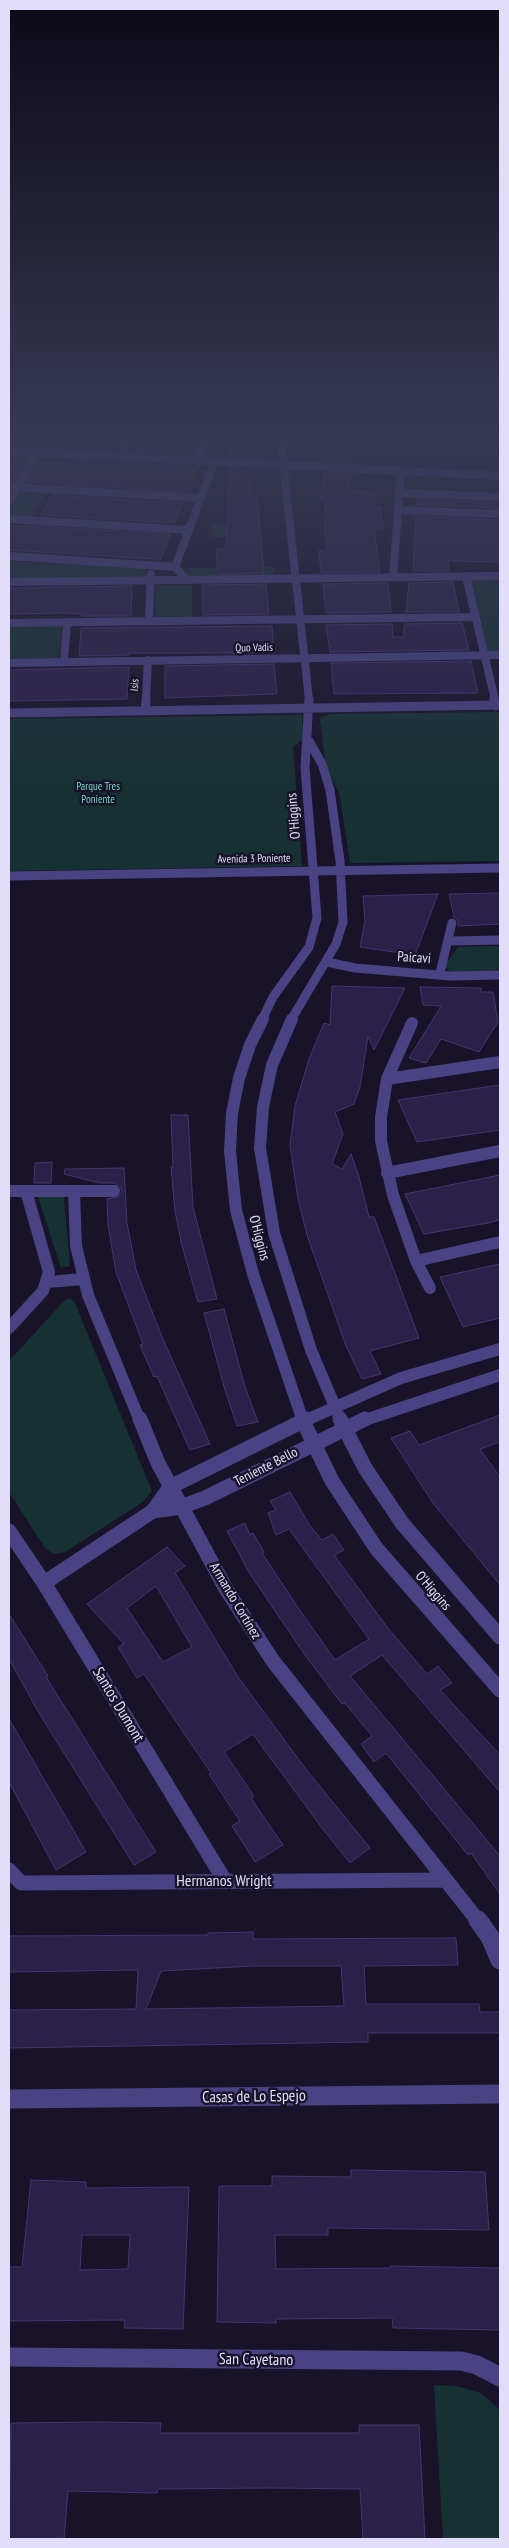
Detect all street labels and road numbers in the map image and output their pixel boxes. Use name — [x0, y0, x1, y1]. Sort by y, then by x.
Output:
street label: Quo Vadis — [235, 641, 273, 655]
street label: Isis — [128, 678, 142, 692]
street label: O'Higgins — [284, 792, 304, 840]
street label: Avenida 3 Poniente — [217, 852, 291, 866]
street label: Paicavi — [397, 948, 431, 968]
street label: O'Higgins — [245, 1213, 273, 1263]
street label: Teniente Bello — [231, 1444, 301, 1490]
street label: Armando Cortínez — [206, 1560, 264, 1642]
street label: O'Higgins — [411, 1568, 455, 1614]
street label: Santos Dumont — [88, 1664, 148, 1746]
street label: Hermanos Wright — [176, 1871, 272, 1891]
street label: Casas de Lo Espejo — [202, 2086, 306, 2108]
street label: San Cayetano — [219, 2350, 293, 2370]

